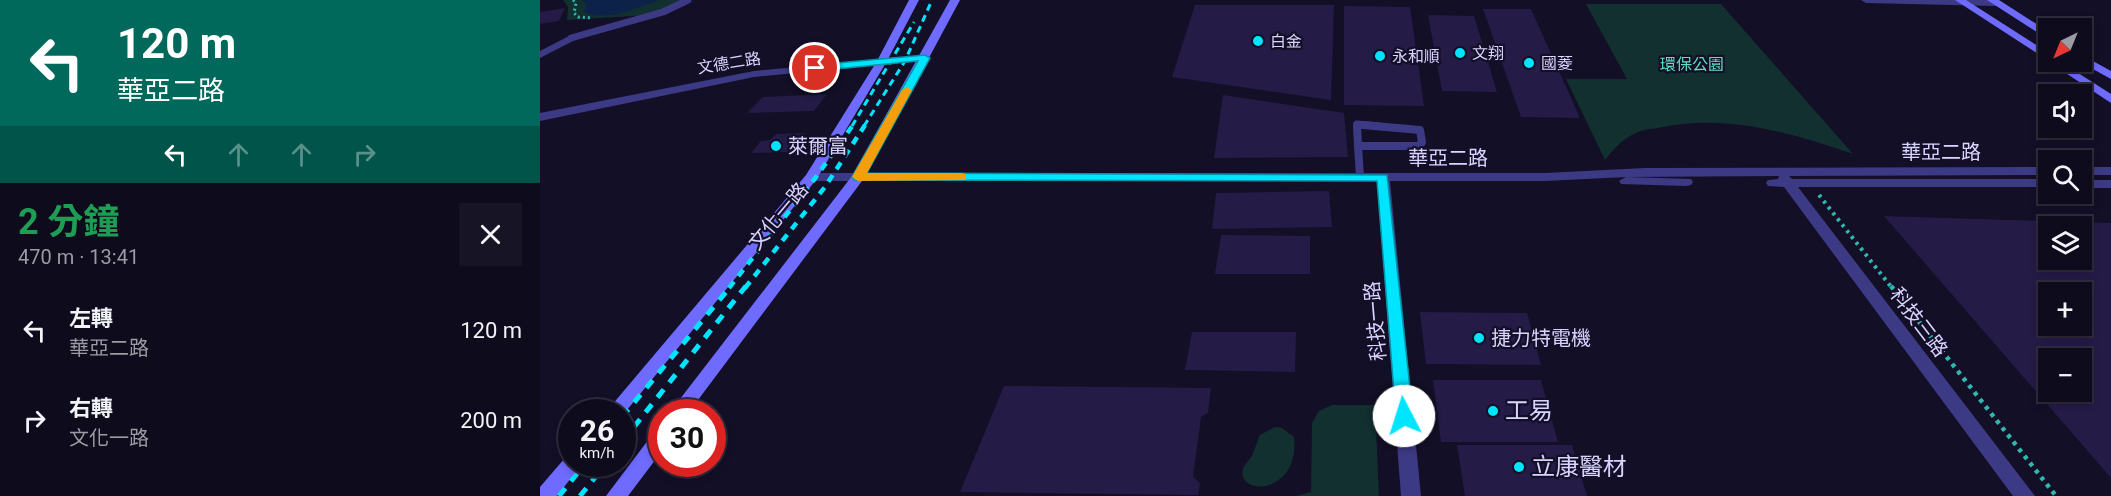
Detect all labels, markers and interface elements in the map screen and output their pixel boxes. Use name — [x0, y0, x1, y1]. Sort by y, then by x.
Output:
north arrow — [2038, 18, 2092, 72]
map controls — [2038, 18, 2092, 402]
text: 120 m — [117, 19, 236, 68]
icon: left — [18, 24, 96, 102]
place label: 白金 — [1270, 32, 1302, 51]
marker: 白金 — [1251, 34, 1265, 48]
pin — [789, 42, 840, 93]
place label: 文翔 — [1472, 44, 1504, 63]
marker: 文翔 — [1453, 46, 1467, 60]
place label: 永和順 — [1392, 47, 1440, 66]
street label: 文德二路 — [696, 49, 762, 77]
marker: 永和順 — [1373, 49, 1387, 63]
icon: arrive — [798, 51, 831, 84]
place label: 國菱 — [1541, 54, 1573, 73]
park label: 環保公園 — [1660, 55, 1724, 74]
marker: 國菱 — [1522, 56, 1536, 70]
text: 華亞二路 — [117, 75, 225, 107]
button: sound — [2038, 84, 2092, 138]
place label: 萊爾富 — [788, 134, 848, 158]
icon: left — [159, 138, 192, 171]
icon: ahead — [222, 138, 255, 171]
icon: ahead — [285, 138, 318, 171]
icon: right — [348, 138, 381, 171]
marker: 萊爾富 — [769, 139, 783, 153]
street label: 華亞二路 — [1901, 140, 1981, 164]
street label: 華亞二路 — [1408, 146, 1488, 170]
button: search — [2038, 150, 2092, 204]
street label: 文化一路 — [743, 178, 813, 254]
text: 2 分鐘 — [18, 201, 120, 243]
button: close — [459, 203, 522, 266]
button: layers — [2038, 216, 2092, 270]
text: 470 m · 13:41 — [18, 245, 139, 269]
street label: 科技一路 — [1360, 280, 1390, 362]
button: + — [2038, 282, 2092, 336]
street label: 科技三路 — [1885, 283, 1953, 361]
text: 左轉 — [69, 306, 113, 331]
icon: left — [18, 314, 51, 347]
text: 120 m — [460, 318, 522, 343]
place label: 捷力特電機 — [1491, 326, 1591, 350]
marker: 捷力特電機 — [1472, 331, 1486, 345]
text: 華亞二路 — [69, 336, 149, 360]
button: − — [2038, 348, 2092, 402]
position arrow — [1372, 384, 1436, 448]
text: 右轉 — [69, 396, 113, 421]
place label: 工易 — [1505, 397, 1553, 425]
speed limit sign: 30 — [648, 399, 726, 477]
icon: right — [18, 404, 51, 437]
marker: 工易 — [1486, 404, 1500, 418]
text: 200 m — [460, 408, 522, 433]
text: 26 — [580, 413, 614, 448]
text: 文化一路 — [69, 426, 149, 450]
text: km/h — [579, 444, 615, 462]
place label: 立康醫材 — [1531, 453, 1627, 481]
marker: 立康醫材 — [1512, 460, 1526, 474]

